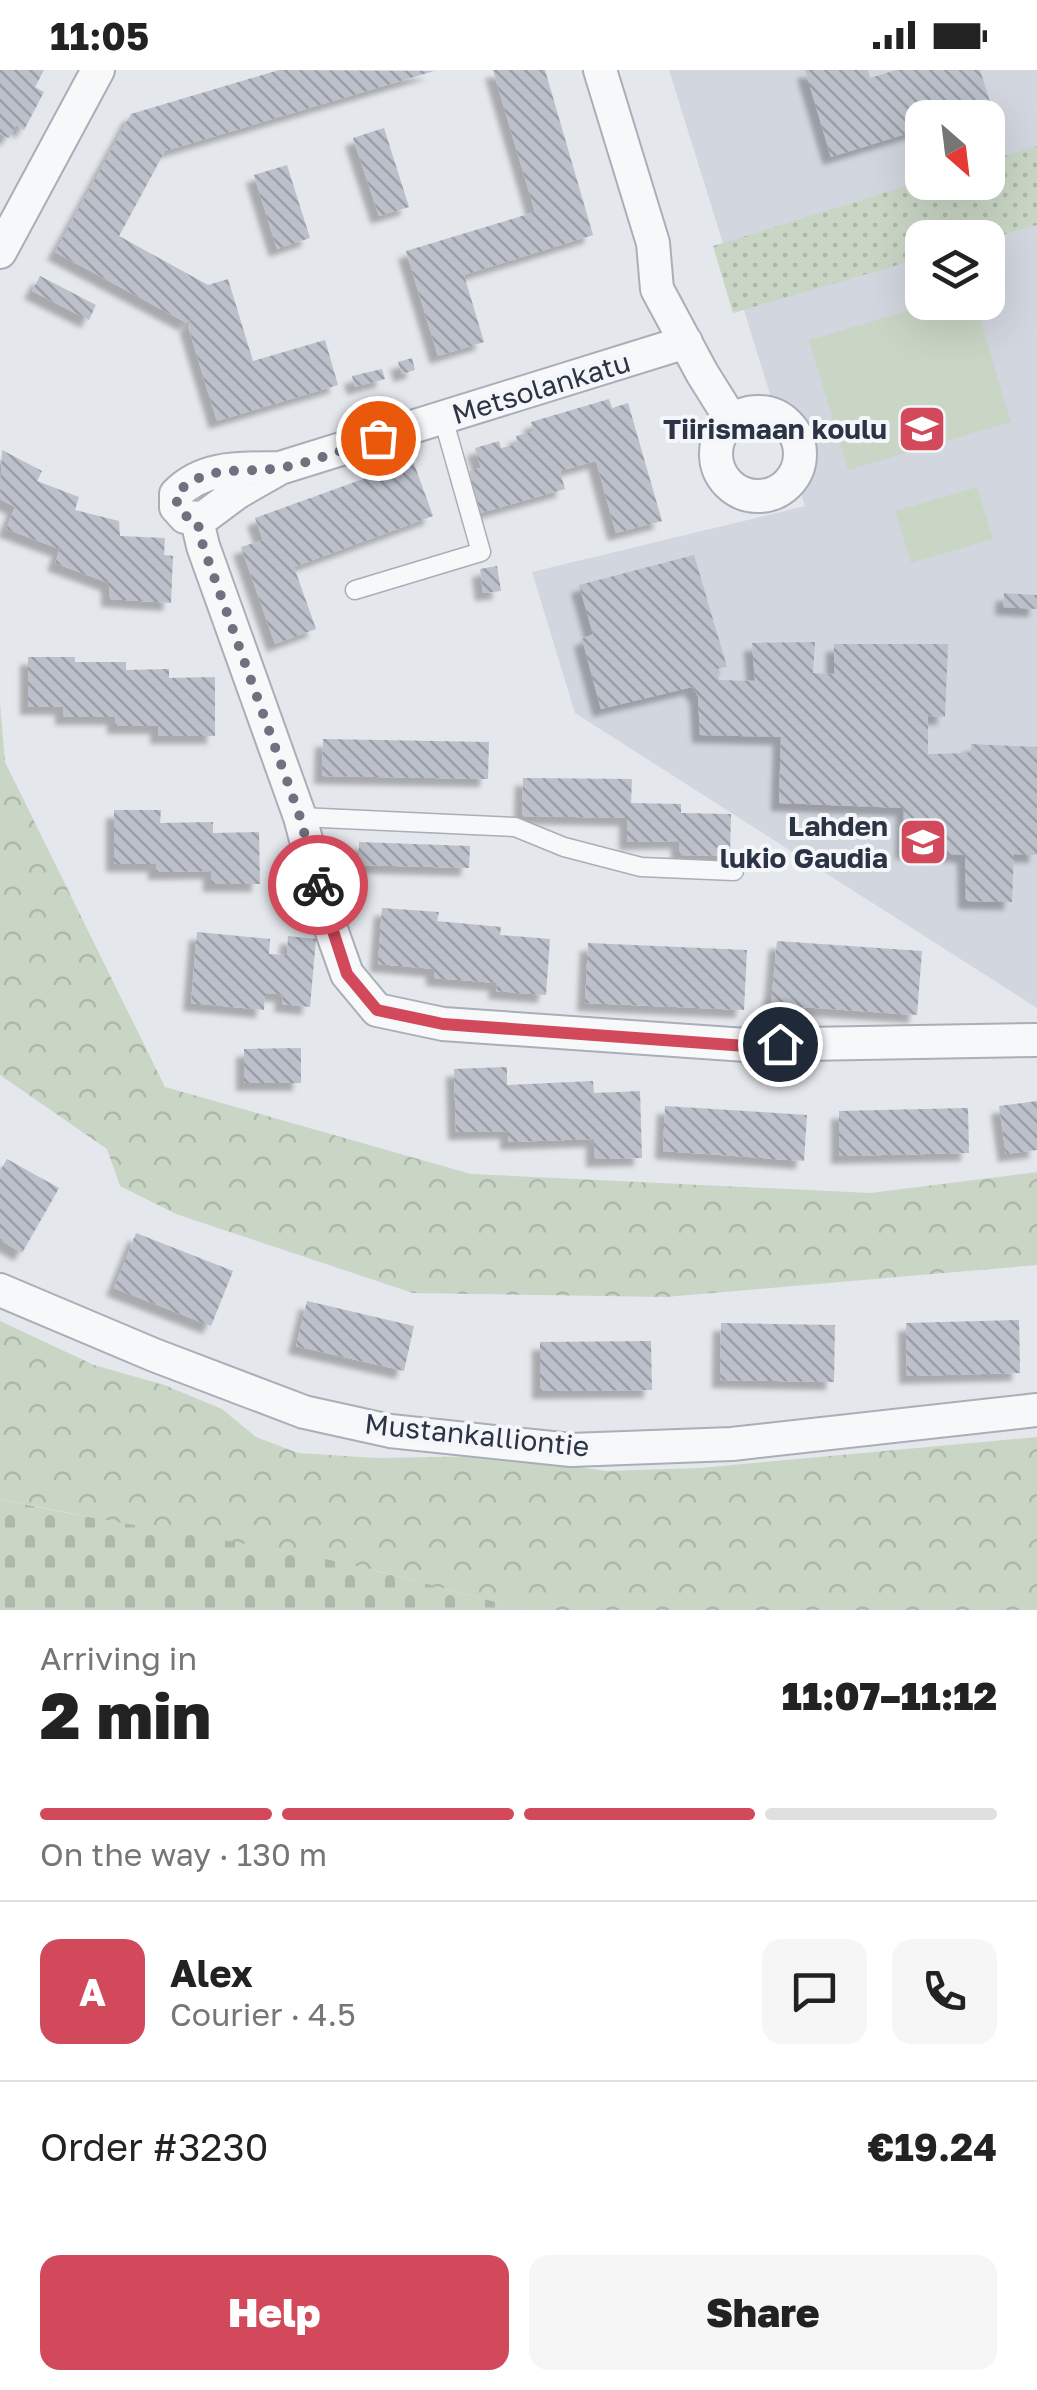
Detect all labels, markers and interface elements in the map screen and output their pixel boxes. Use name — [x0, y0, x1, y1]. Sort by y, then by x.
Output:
text: 11:05 — [50, 13, 149, 58]
north arrow — [905, 100, 1005, 200]
map controls — [905, 100, 1005, 320]
button: layers — [905, 220, 1005, 320]
street label: Metsolankatu — [448, 345, 634, 430]
pin — [336, 396, 421, 481]
school or university icon: Tiirismaan koulu — [896, 403, 948, 455]
icon: bag — [351, 411, 406, 466]
place label: Tiirismaan koulu — [663, 412, 887, 445]
place label: Lahden lukio Gaudia — [720, 809, 888, 874]
school or university icon: Lahden lukio Gaudia — [897, 816, 949, 868]
courier — [268, 835, 368, 935]
icon: bike — [291, 858, 346, 913]
pin — [738, 1002, 823, 1087]
icon: home — [753, 1017, 808, 1072]
street label: Mustankalliontie — [363, 1406, 591, 1463]
text: Arriving in — [40, 1639, 197, 1677]
text: 11:07–11:12 — [782, 1673, 997, 1718]
text: 2 min — [40, 1675, 211, 1753]
text: On the way · 130 m — [40, 1835, 327, 1873]
button: chat — [762, 1939, 867, 2044]
button: phone — [892, 1939, 997, 2044]
text: Alex — [170, 1950, 253, 1995]
text: A — [79, 1969, 106, 2014]
text: Courier · 4.5 — [170, 1995, 356, 2033]
text: Order #3230 — [40, 2124, 268, 2169]
text: €19.24 — [867, 2124, 997, 2169]
button: Help — [40, 2255, 509, 2370]
button: Share — [529, 2255, 997, 2370]

